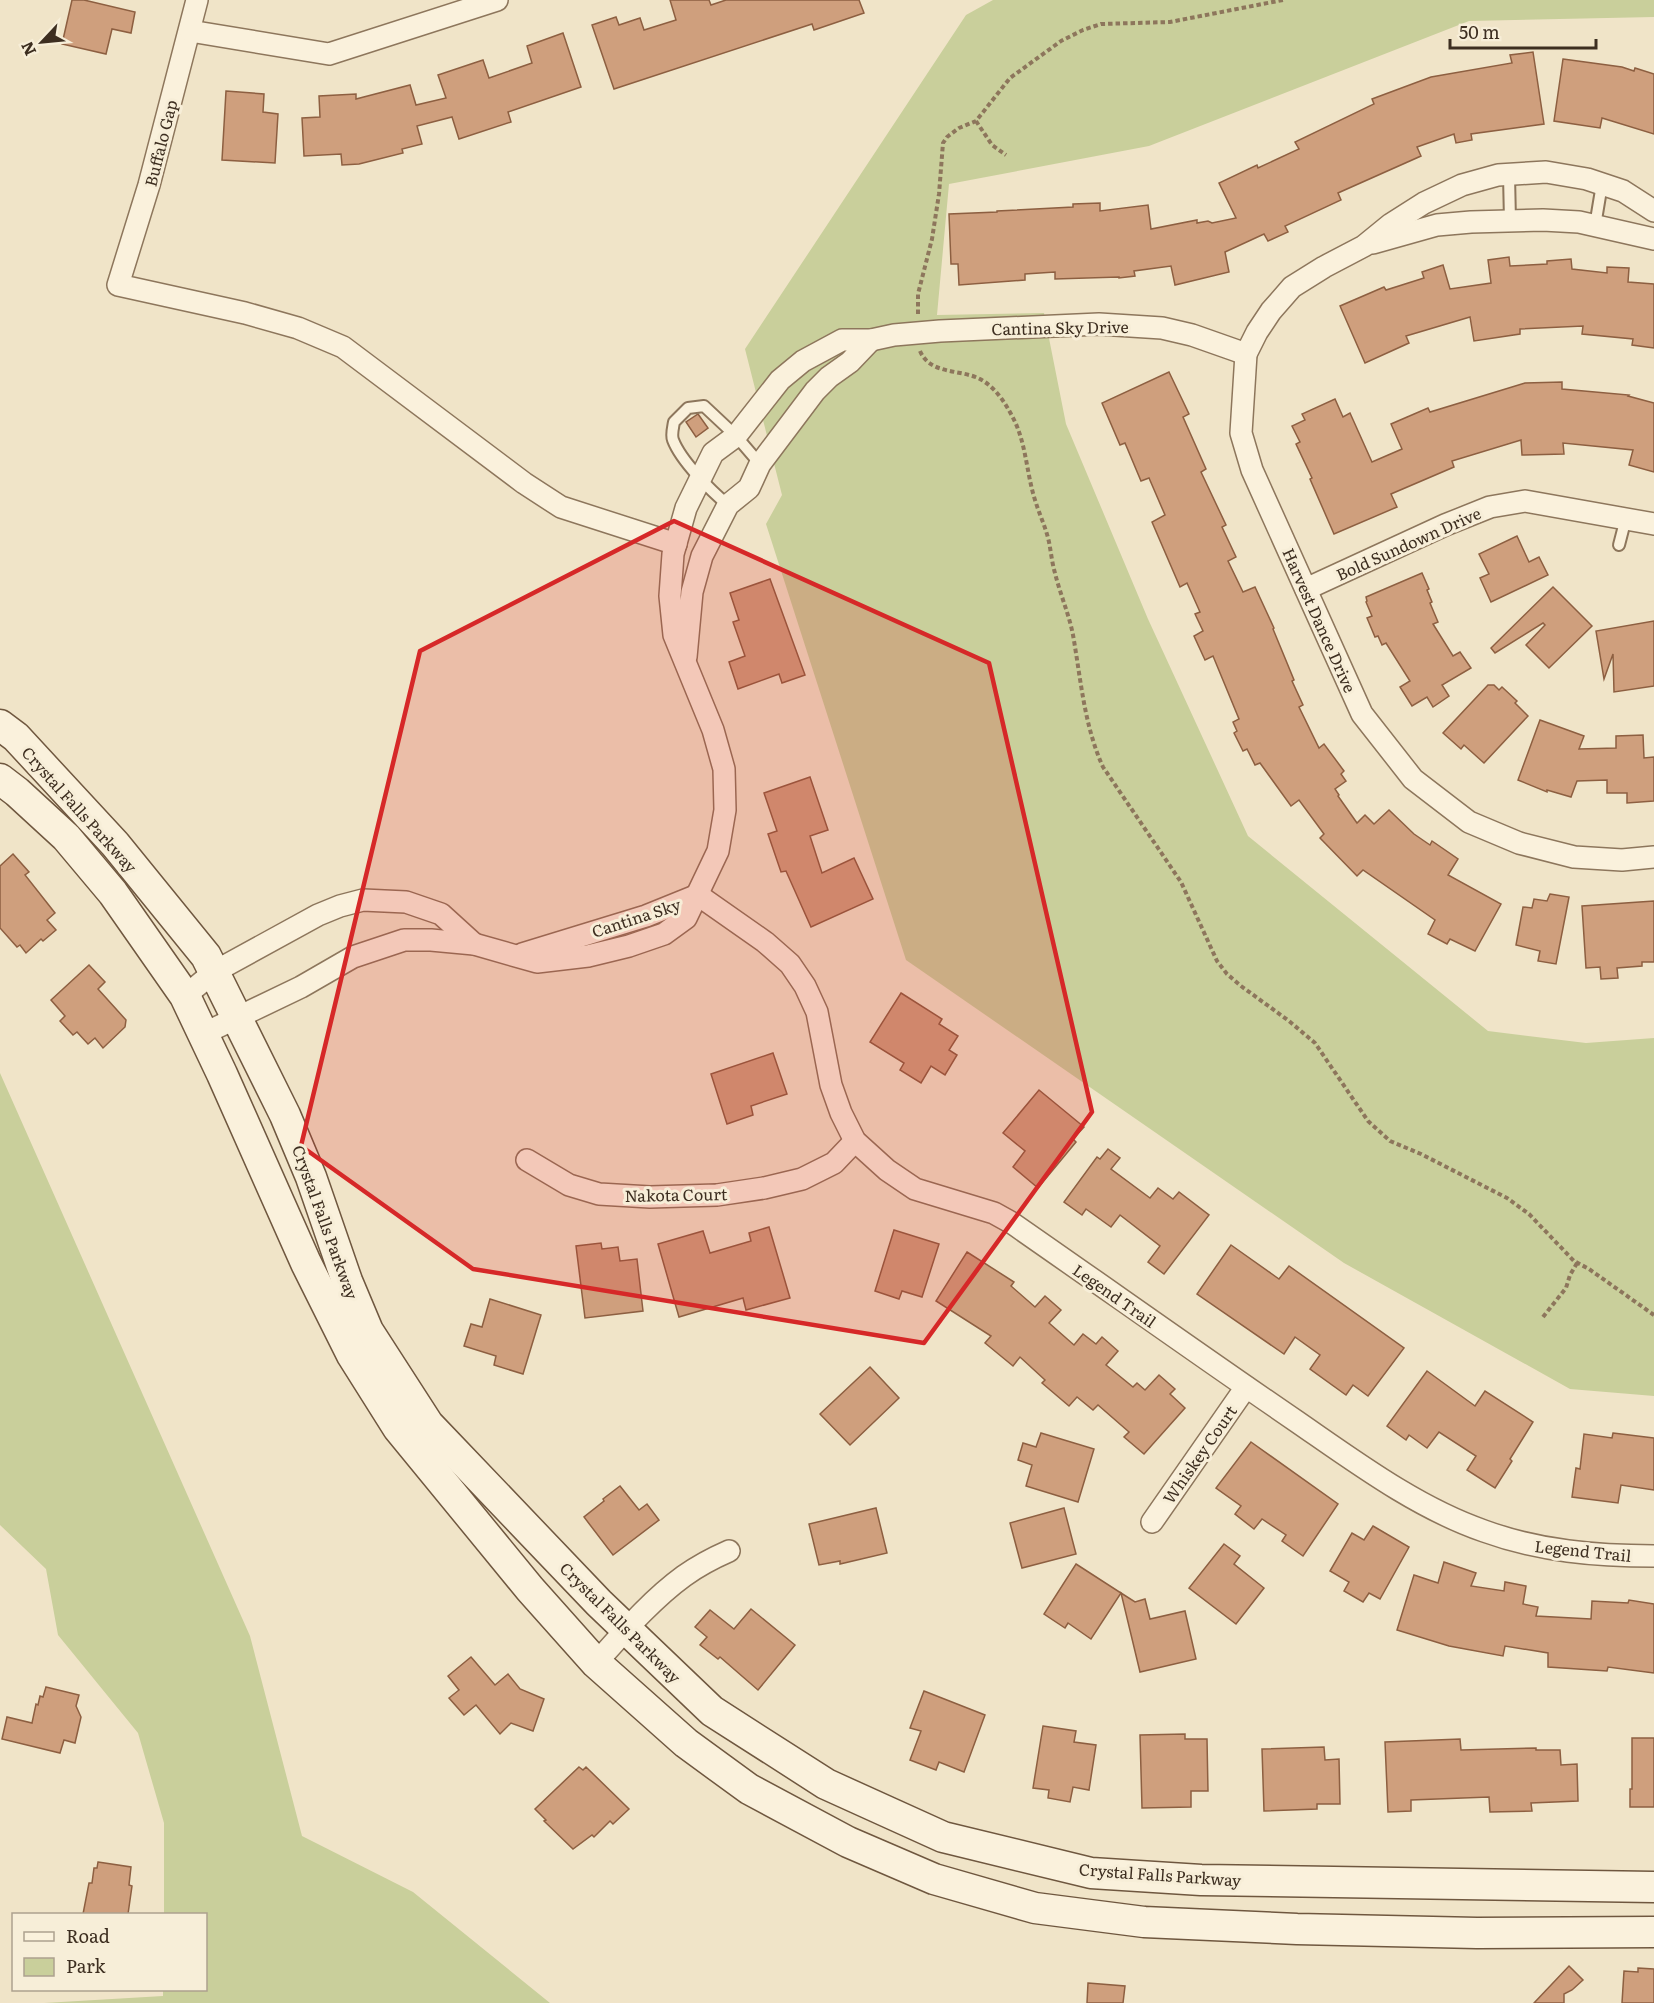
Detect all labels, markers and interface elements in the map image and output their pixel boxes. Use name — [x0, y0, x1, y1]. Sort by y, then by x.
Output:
north arrow — [12, 12, 72, 72]
scale bar — [1450, 12, 1596, 50]
text: 50 m — [1459, 18, 1500, 45]
text: N — [14, 38, 41, 60]
street label: Buffalo Gap — [138, 97, 182, 189]
street label: Cantina Sky Drive — [991, 314, 1129, 340]
street label: Bold Sundown Drive — [1332, 500, 1484, 586]
street label: Harvest Dance Drive — [1277, 544, 1363, 696]
street label: Crystal Falls Parkway — [17, 741, 144, 878]
street label: Cantina Sky — [588, 891, 684, 943]
street label: Crystal Falls Parkway — [287, 1142, 365, 1303]
street label: Nakota Court — [624, 1181, 728, 1207]
street label: Legend Trail — [1068, 1257, 1162, 1333]
street label: Whiskey Court — [1156, 1399, 1242, 1508]
street label: Legend Trail — [1533, 1533, 1633, 1567]
street label: Crystal Falls Parkway — [555, 1556, 687, 1688]
street label: Crystal Falls Parkway — [1078, 1856, 1243, 1892]
legend — [12, 1913, 207, 1991]
text: Road — [66, 1922, 110, 1949]
text: Park — [66, 1952, 107, 1979]

